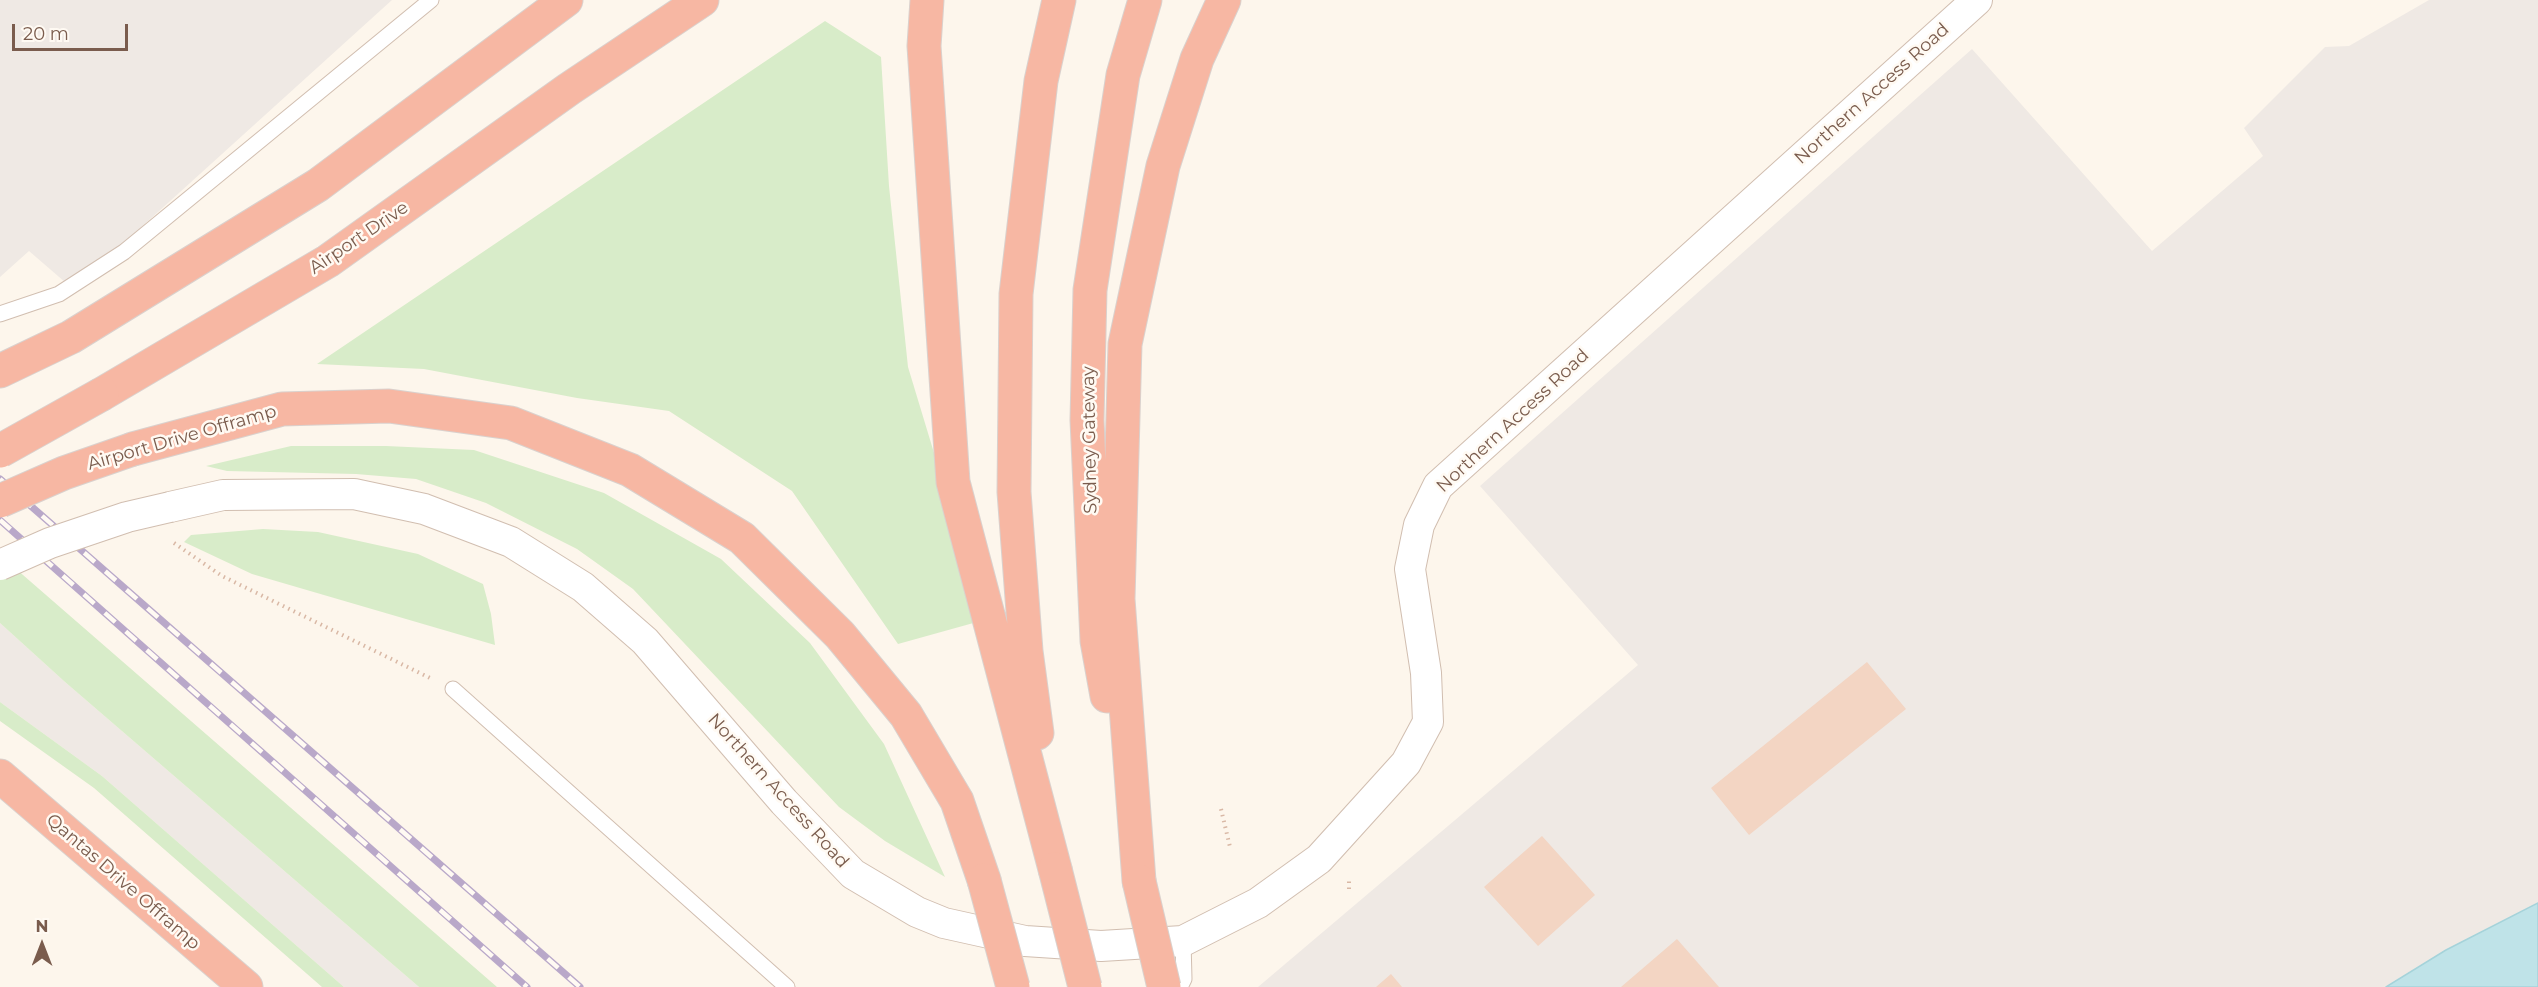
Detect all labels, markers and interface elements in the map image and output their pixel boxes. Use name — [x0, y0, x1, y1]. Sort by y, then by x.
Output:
scale bar — [15, 12, 130, 50]
street label: Northern Access Road — [1790, 19, 1954, 169]
text: 20 m — [23, 23, 69, 45]
street label: Airport Drive — [305, 197, 413, 279]
street label: Northern Access Road — [1432, 345, 1594, 497]
street label: Sydney Gateway — [1078, 366, 1102, 514]
street label: Airport Drive Offramp — [85, 401, 279, 475]
street label: Northern Access Road — [703, 709, 853, 873]
street label: Qantas Drive Offramp — [42, 809, 204, 955]
north arrow — [12, 915, 72, 975]
text: N — [36, 917, 48, 936]

